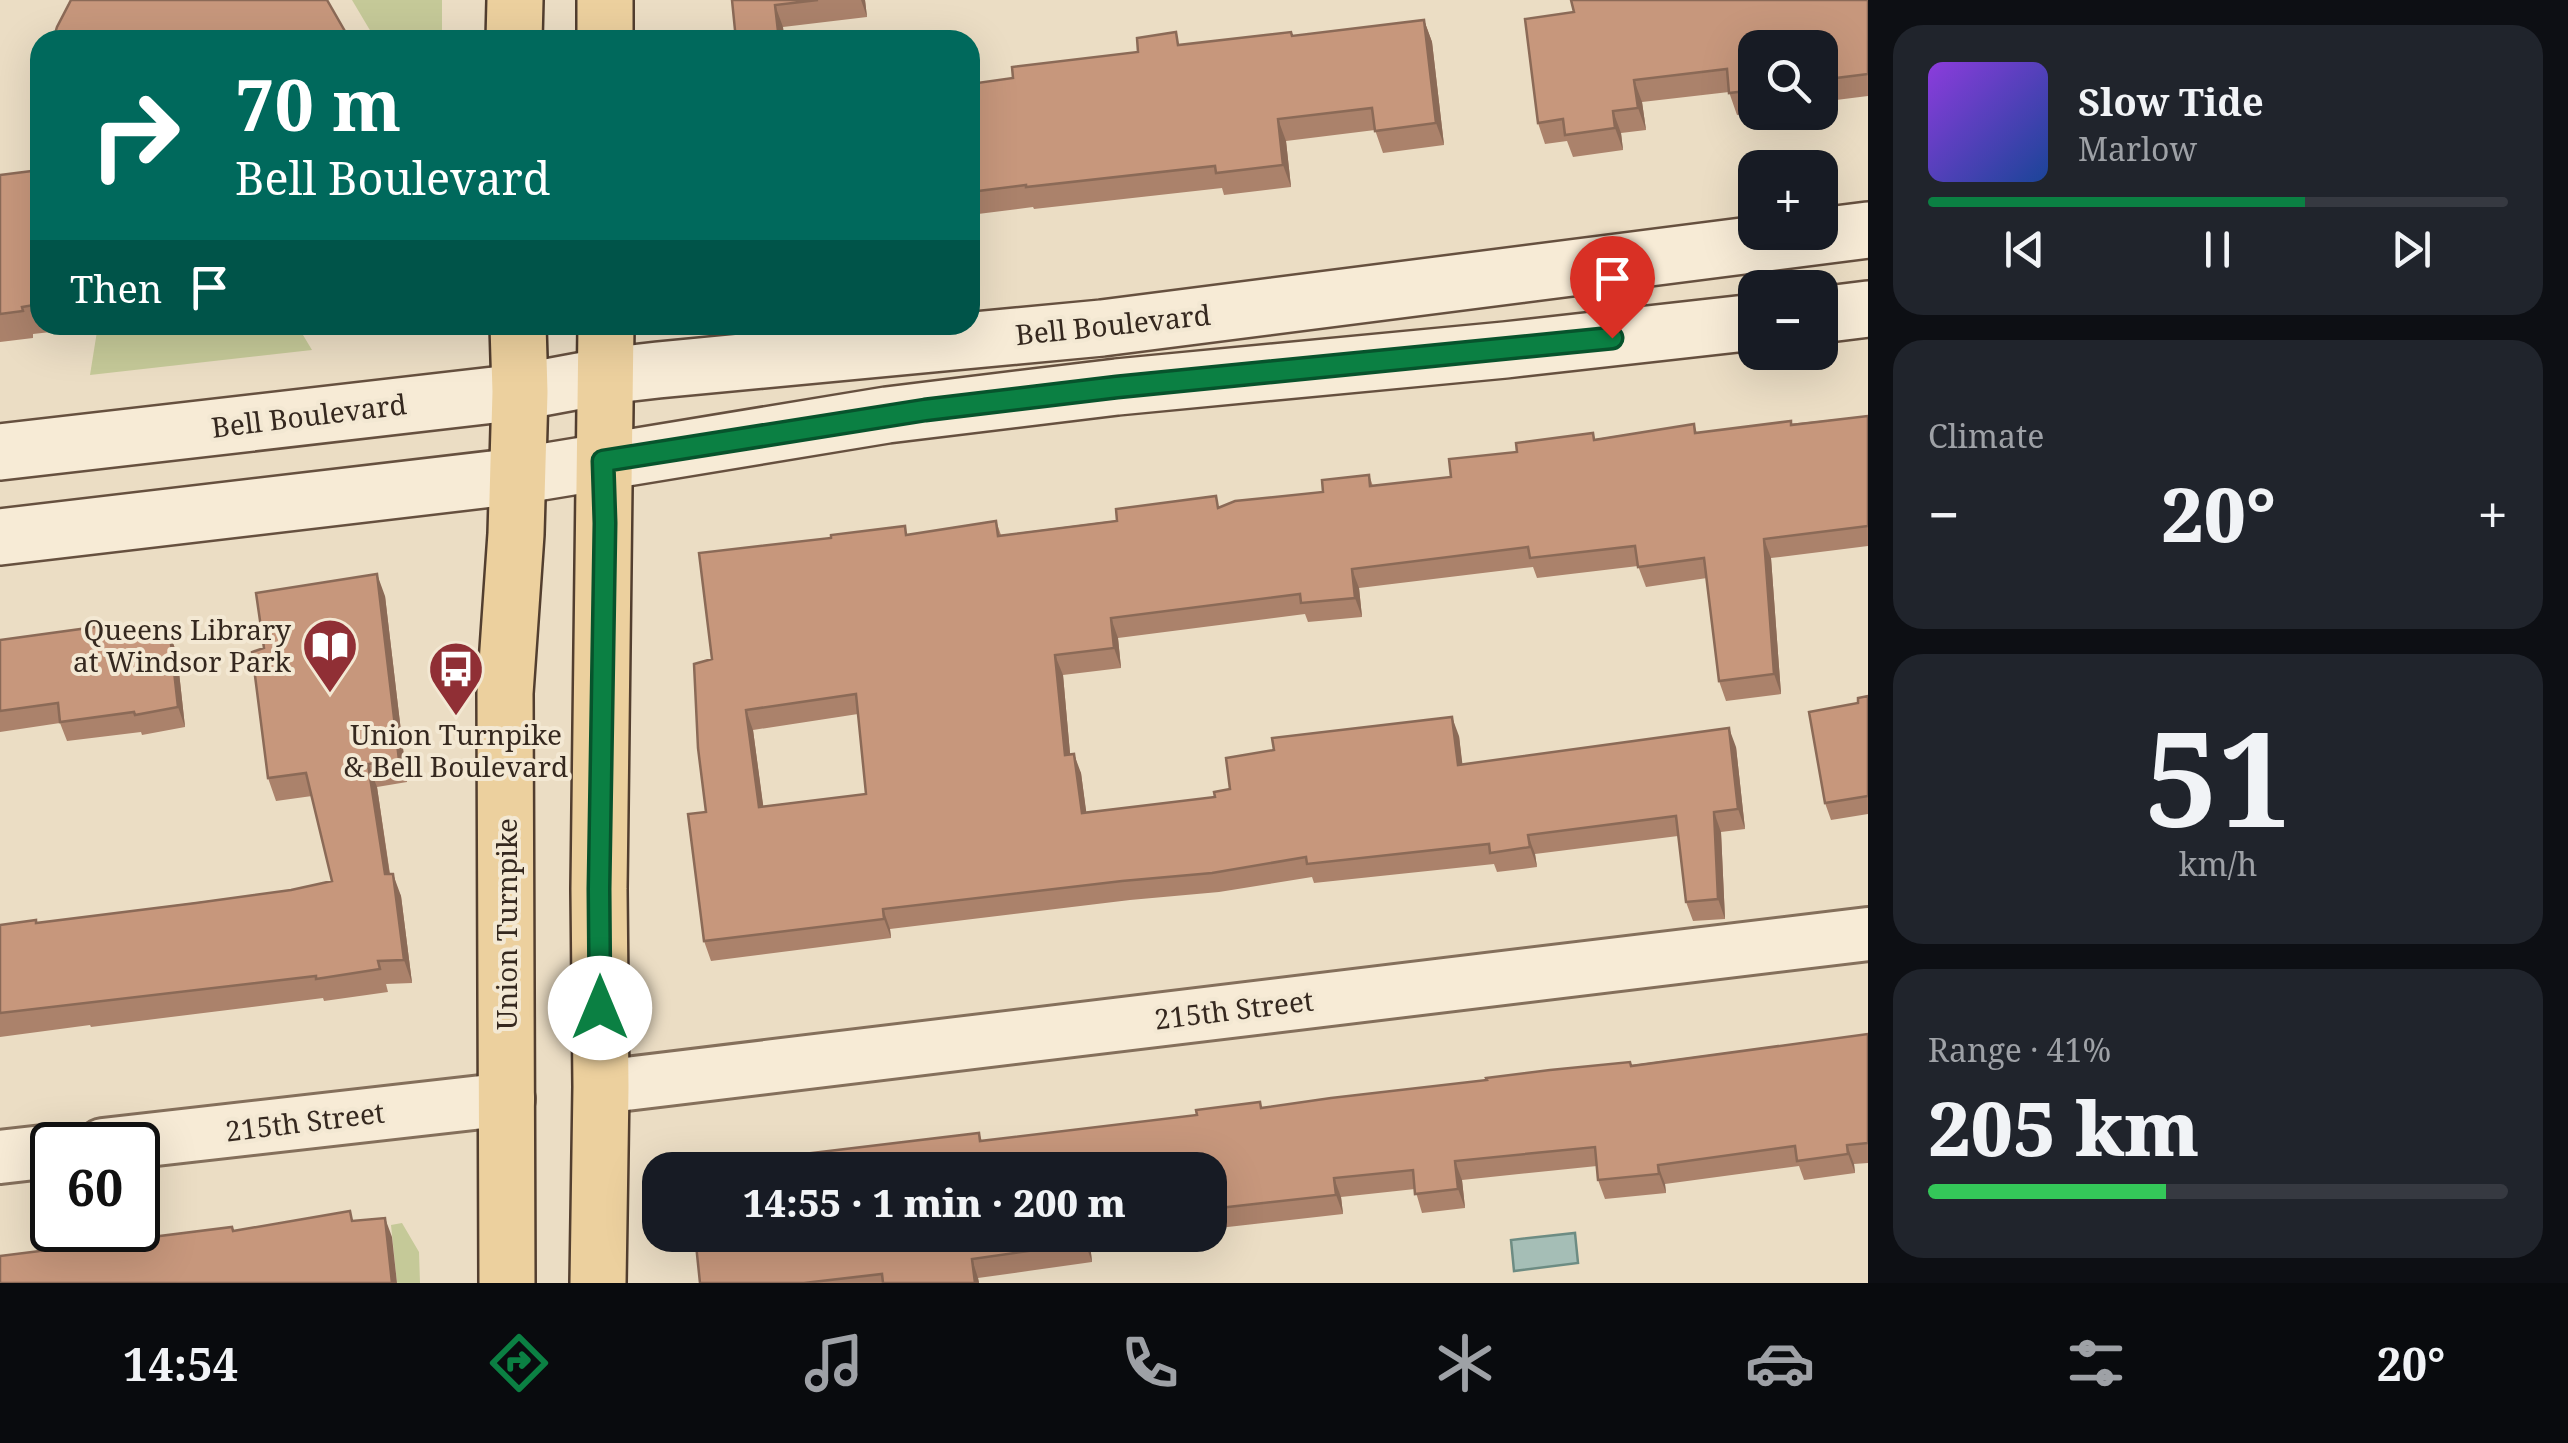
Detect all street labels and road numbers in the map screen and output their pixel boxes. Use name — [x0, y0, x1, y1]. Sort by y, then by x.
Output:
street label: Bell Boulevard — [1013, 295, 1212, 353]
street label: Bell Boulevard — [209, 384, 409, 446]
street label: Union Turnpike — [487, 818, 525, 1030]
street label: 215th Street — [1152, 980, 1316, 1038]
street label: 215th Street — [223, 1092, 387, 1150]

